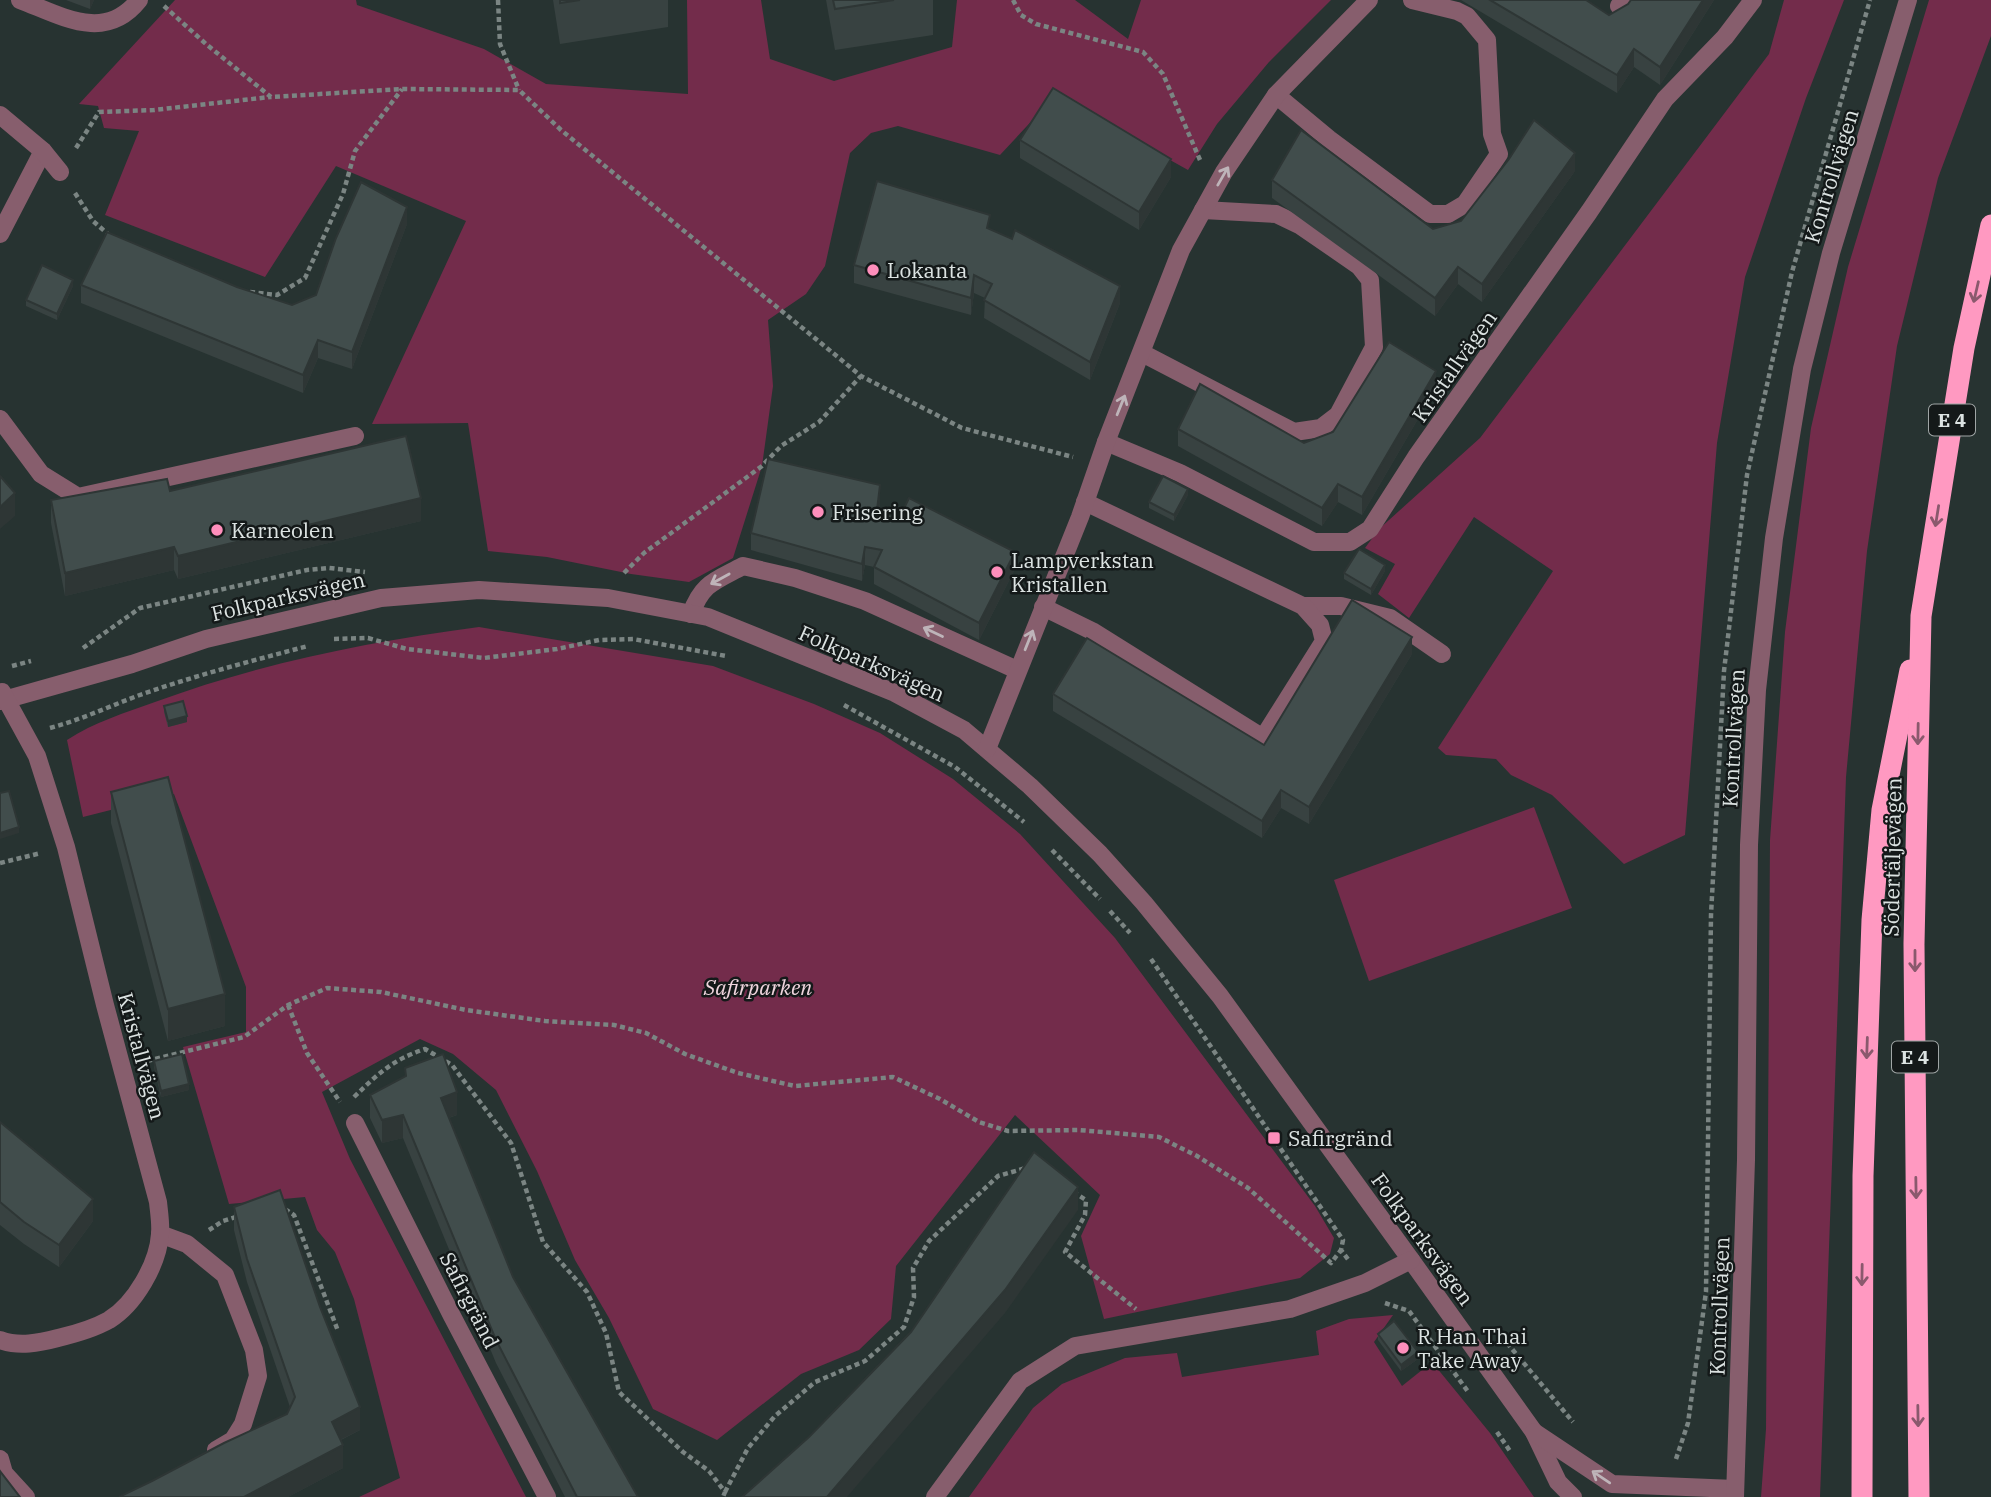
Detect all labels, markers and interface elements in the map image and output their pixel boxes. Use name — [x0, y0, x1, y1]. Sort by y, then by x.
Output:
street label: Kontrollvägen — [1797, 105, 1865, 247]
one-way arrow — [1216, 166, 1230, 186]
place label: Lokanta — [887, 256, 967, 284]
marker: Lokanta — [865, 262, 881, 278]
one-way arrow — [1969, 280, 1982, 303]
street label: Kristallvägen — [1405, 305, 1503, 427]
one-way arrow — [1115, 395, 1128, 417]
road number: E 4 — [1929, 404, 1975, 436]
place label: Frisering — [832, 498, 923, 526]
marker: Frisering — [810, 504, 826, 520]
one-way arrow — [1930, 504, 1943, 527]
place label: Karneolen — [231, 516, 334, 544]
marker: Karneolen — [209, 522, 225, 538]
place label: Lampverkstan Kristallen — [1011, 546, 1154, 598]
marker: Lampverkstan Kristallen — [989, 564, 1005, 580]
street label: Folkparksvägen — [208, 565, 368, 627]
one-way arrow — [711, 572, 731, 586]
street label: Folkparksvägen — [795, 618, 949, 708]
one-way arrow — [923, 625, 944, 638]
one-way arrow — [1024, 630, 1037, 651]
street label: Kontrollvägen — [1715, 668, 1751, 808]
one-way arrow — [1912, 722, 1925, 745]
street label: Södertäljevägen — [1877, 777, 1907, 937]
one-way arrow — [1908, 949, 1921, 972]
park label: Safirparken — [703, 973, 812, 1001]
street label: Kristallvägen — [112, 989, 172, 1123]
one-way arrow — [1861, 1036, 1874, 1059]
road number: E 4 — [1892, 1042, 1938, 1072]
place label: Safirgränd — [1288, 1124, 1393, 1152]
marker: Safirgränd — [1266, 1130, 1282, 1146]
street label: Folkparksvägen — [1365, 1167, 1481, 1311]
one-way arrow — [1909, 1177, 1923, 1200]
street label: Kontrollvägen — [1703, 1236, 1735, 1376]
street label: Safirgränd — [434, 1247, 506, 1353]
one-way arrow — [1855, 1263, 1869, 1286]
place label: R Han Thai Take Away — [1417, 1322, 1527, 1374]
marker: R Han Thai Take Away — [1395, 1340, 1411, 1356]
one-way arrow — [1911, 1404, 1925, 1427]
one-way arrow — [1592, 1470, 1612, 1484]

